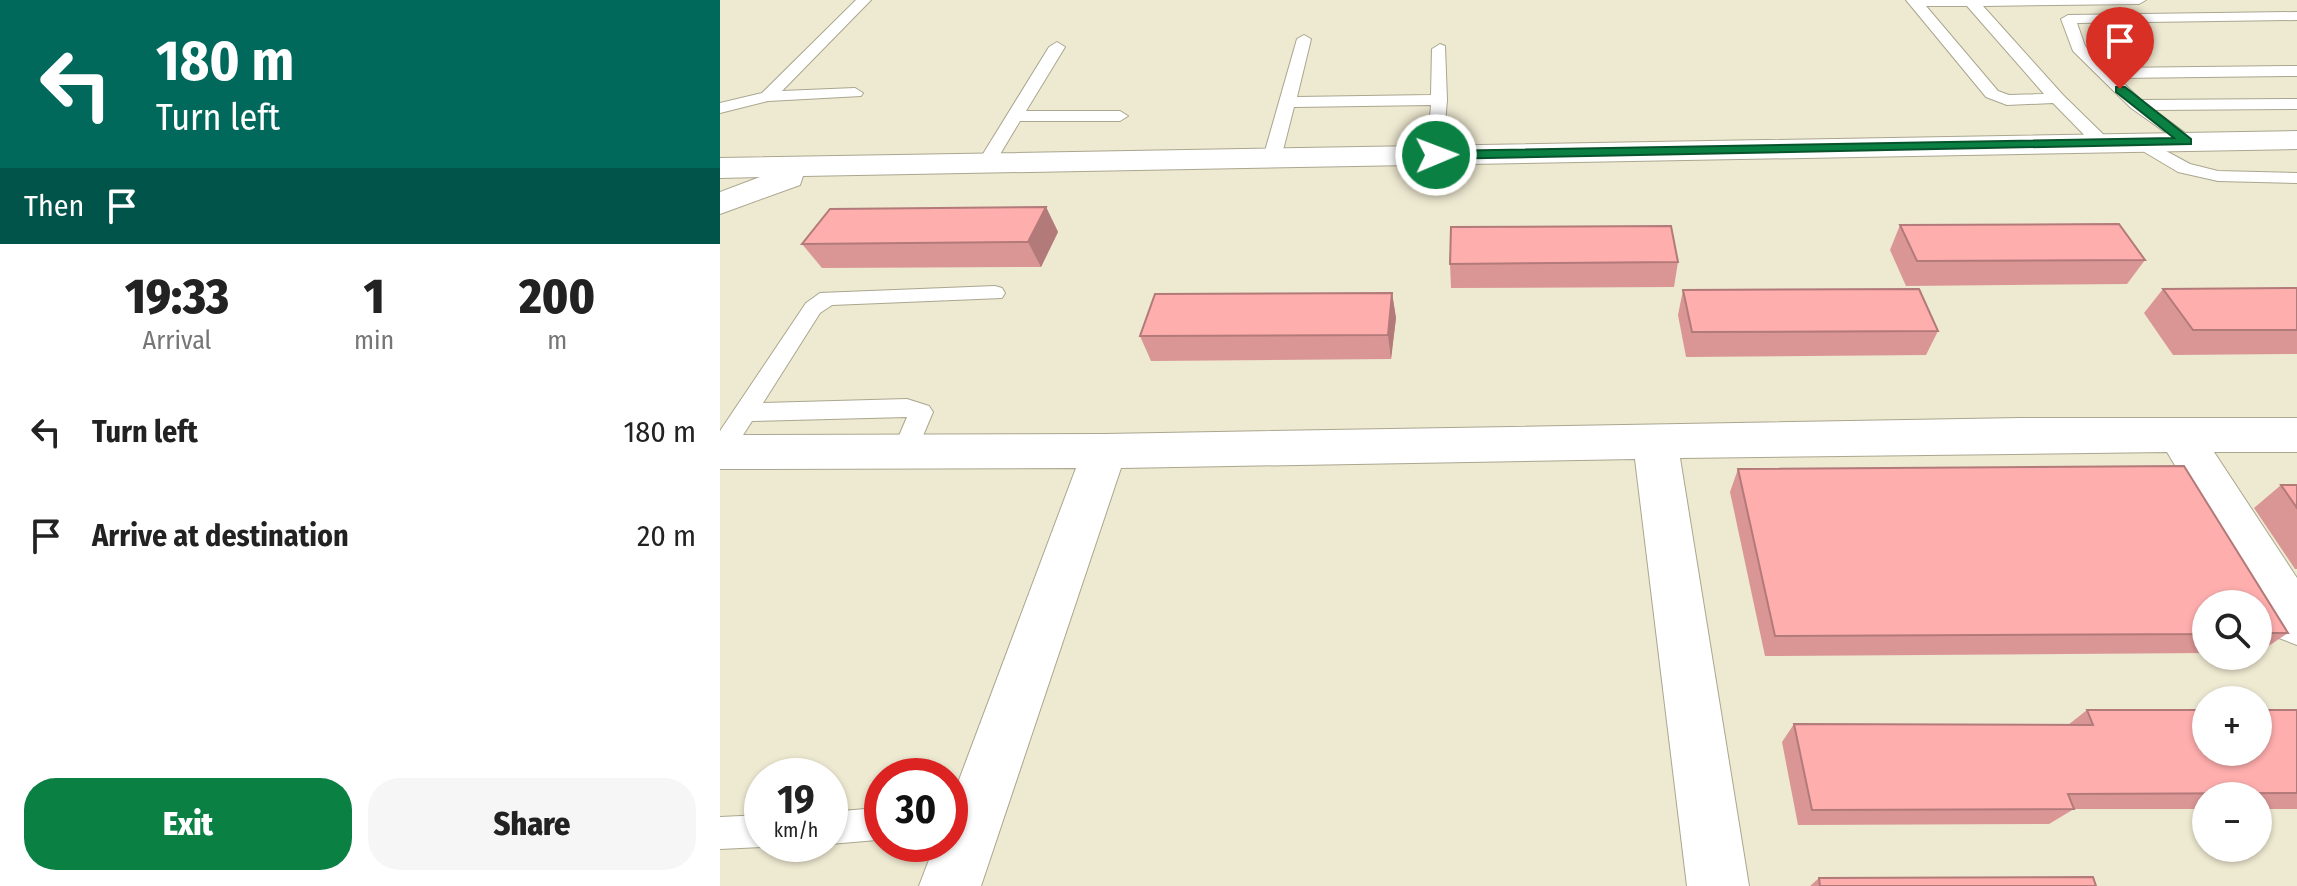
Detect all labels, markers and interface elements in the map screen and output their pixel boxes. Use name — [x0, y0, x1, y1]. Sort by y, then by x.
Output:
pin — [2086, 7, 2154, 89]
icon: arrive — [2098, 19, 2142, 63]
text: 180 m — [156, 28, 294, 95]
icon: left — [24, 32, 128, 136]
text: Turn left — [156, 96, 280, 140]
position arrow — [1394, 113, 1478, 197]
icon: arrive — [100, 184, 144, 228]
text: Then — [24, 188, 84, 224]
text: 19:33 — [125, 268, 229, 326]
text: 1 — [364, 268, 385, 326]
text: 200 — [519, 268, 595, 326]
text: Arrival — [143, 325, 212, 356]
text: min — [354, 325, 394, 356]
text: m — [547, 325, 567, 356]
icon: left — [24, 410, 68, 454]
text: Turn left — [92, 414, 198, 450]
text: 180 m — [624, 414, 696, 450]
icon: arrive — [24, 514, 68, 558]
text: Arrive at destination — [92, 518, 349, 554]
text: 20 m — [637, 518, 696, 554]
map controls — [2192, 590, 2272, 862]
button: search — [2192, 590, 2272, 670]
button: + — [2192, 686, 2272, 766]
speed limit sign: 30 — [864, 758, 968, 862]
text: 19 — [777, 776, 815, 824]
button: Exit — [24, 778, 352, 870]
button: Share — [368, 778, 696, 870]
button: − — [2192, 782, 2272, 862]
text: km/h — [774, 818, 818, 842]

